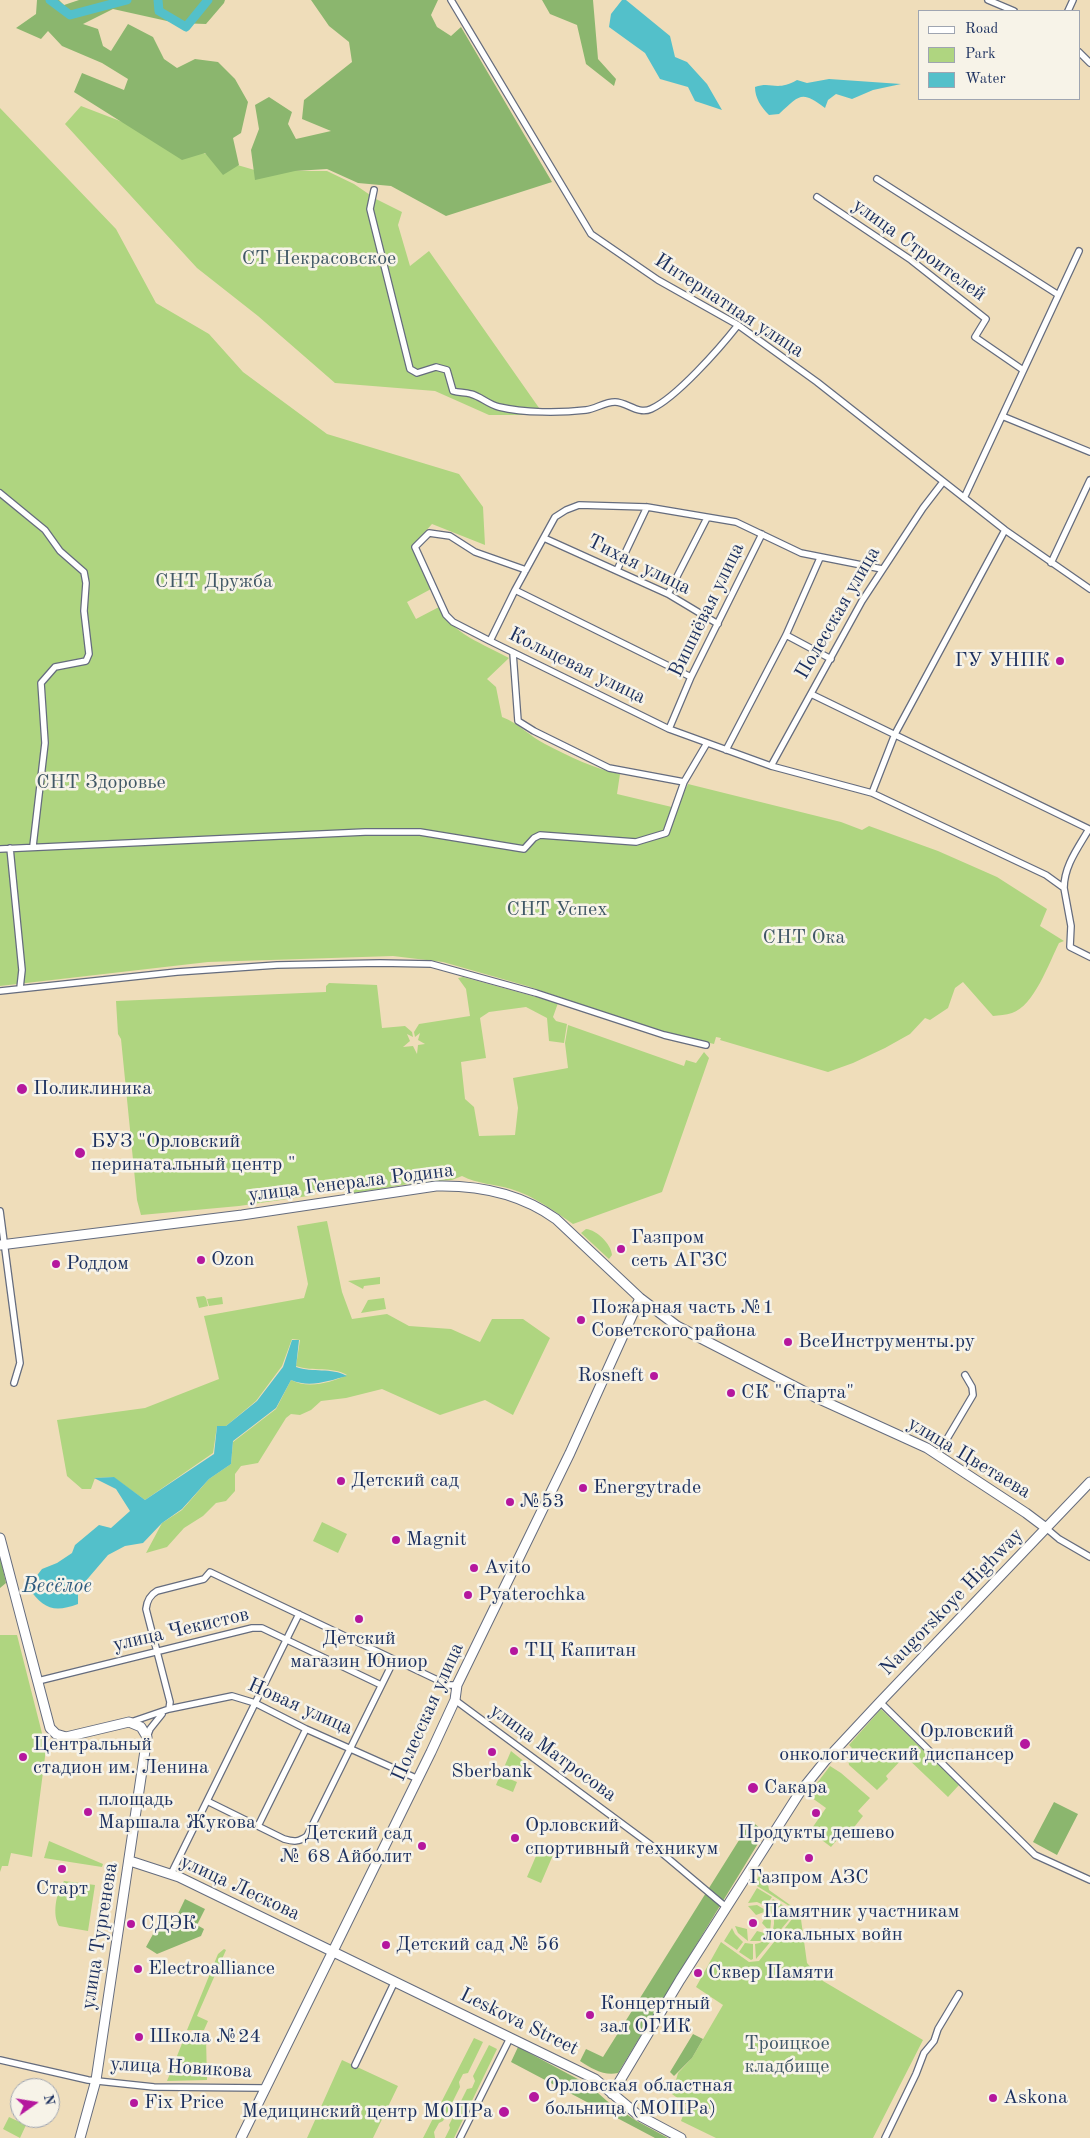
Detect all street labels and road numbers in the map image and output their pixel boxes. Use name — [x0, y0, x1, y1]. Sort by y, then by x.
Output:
street label: улица Строителей — [848, 193, 990, 307]
street label: Интернатная улица — [650, 249, 808, 363]
street label: Тихая улица — [583, 530, 695, 600]
street label: Вишнёвая улица — [664, 539, 750, 681]
street label: Полесская улица — [790, 542, 886, 684]
street label: Кольцевая улица — [504, 622, 650, 710]
street label: улица Генерала Родина — [247, 1158, 455, 1208]
street label: улица Цветаева — [903, 1412, 1035, 1504]
street label: Naugorskoye Highway — [875, 1523, 1029, 1681]
street label: улица Чекистов — [111, 1603, 251, 1657]
street label: Полесская улица — [387, 1639, 469, 1785]
street label: Новая улица — [244, 1673, 356, 1741]
street label: улица Матросова — [485, 1699, 621, 1807]
street label: улица Лескова — [176, 1850, 304, 1926]
street label: улица Тургенева — [77, 1861, 123, 2011]
street label: Leskova Street — [456, 1983, 582, 2061]
street label: улица Новикова — [109, 2052, 253, 2084]

